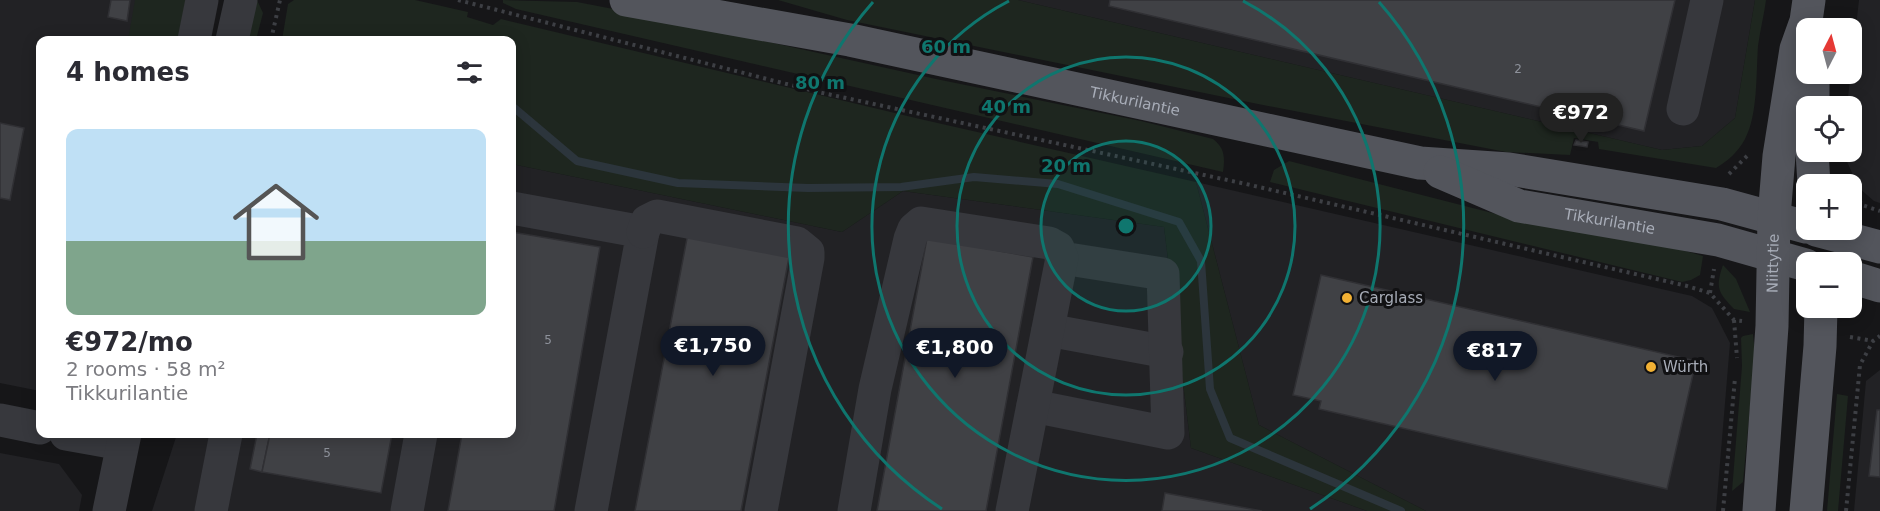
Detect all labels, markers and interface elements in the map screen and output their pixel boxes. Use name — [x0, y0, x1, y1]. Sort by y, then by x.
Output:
north arrow — [1796, 18, 1862, 84]
map controls — [1796, 18, 1862, 318]
text: 60 m — [921, 36, 971, 57]
icon: filters — [453, 56, 486, 89]
text: 4 homes — [66, 57, 190, 87]
house number: 2 — [1514, 62, 1522, 76]
text: 80 m — [795, 72, 845, 93]
street label: Tikkurilantie — [1087, 83, 1182, 120]
pin: €972 — [1545, 93, 1617, 144]
text: 40 m — [981, 96, 1031, 117]
button: locate — [1796, 96, 1862, 162]
text: €972 — [1553, 100, 1609, 124]
text: 20 m — [1041, 155, 1091, 176]
icon: home — [222, 168, 330, 276]
button: + — [1796, 174, 1862, 240]
street label: Tikkurilantie — [1562, 205, 1656, 238]
centre of rings — [1116, 216, 1136, 236]
street label: Niittytie — [1764, 234, 1783, 293]
button: − — [1796, 252, 1862, 318]
place label: Carglass — [1359, 289, 1423, 307]
marker: Carglass — [1340, 291, 1354, 305]
pin: €1,750 — [664, 326, 762, 377]
text: €972/mo — [66, 327, 193, 357]
pin: €1,800 — [906, 328, 1004, 379]
pin: €817 — [1459, 331, 1531, 382]
house number: 5 — [544, 333, 552, 347]
text: €1,750 — [674, 333, 752, 357]
text: €1,800 — [916, 335, 994, 359]
text: €817 — [1467, 338, 1523, 362]
text: 2 rooms · 58 m² — [66, 357, 226, 381]
place label: Würth — [1663, 358, 1708, 376]
marker: Würth — [1644, 360, 1658, 374]
text: Tikkurilantie — [66, 381, 188, 405]
house number: 5 — [323, 446, 331, 460]

